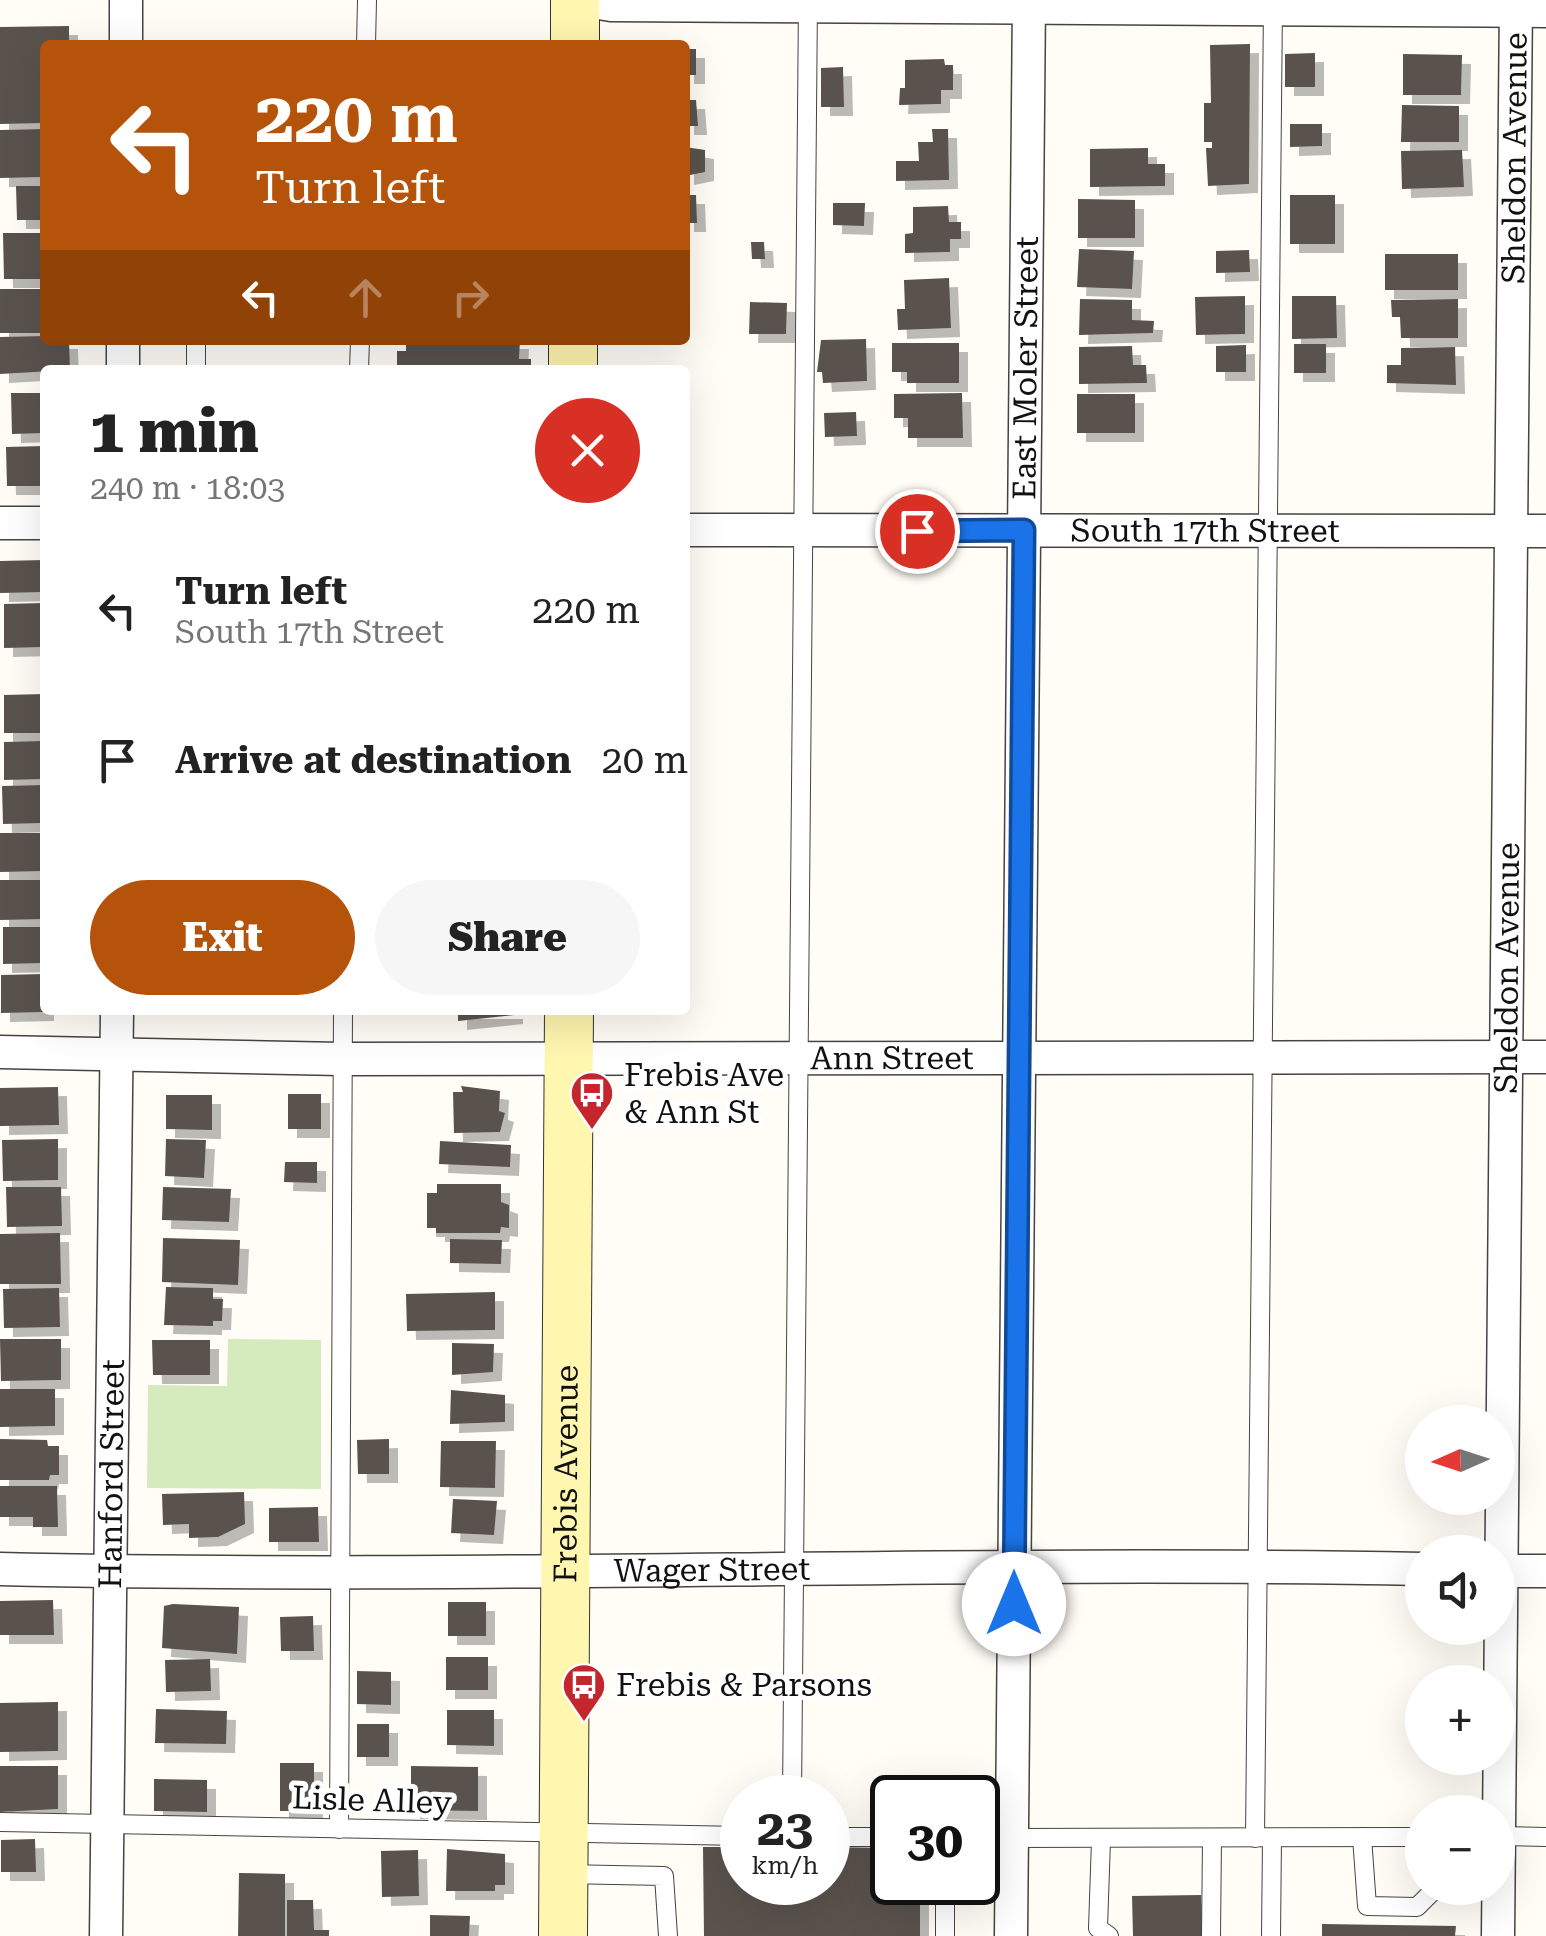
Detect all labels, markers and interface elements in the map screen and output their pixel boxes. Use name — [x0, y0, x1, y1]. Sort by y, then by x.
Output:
street label: Sheldon Avenue — [1494, 32, 1535, 284]
text: 220 m — [255, 77, 458, 159]
icon: left — [90, 80, 220, 210]
text: Turn left — [255, 161, 445, 214]
street label: East Moler Street — [1005, 236, 1046, 500]
icon: left — [233, 270, 288, 325]
icon: ahead — [338, 270, 393, 325]
icon: right — [443, 270, 498, 325]
text: 1 min — [90, 396, 259, 467]
button: close — [535, 398, 640, 503]
text: 240 m · 18:03 — [90, 469, 285, 507]
pin — [875, 489, 960, 574]
icon: arrive — [890, 504, 945, 559]
street label: South 17th Street — [1070, 511, 1340, 550]
text: Turn left — [175, 569, 347, 613]
icon: left — [90, 583, 145, 638]
text: 220 m — [532, 588, 640, 632]
text: South 17th Street — [175, 613, 444, 651]
icon: arrive — [90, 733, 145, 788]
text: Arrive at destination — [175, 738, 571, 782]
text: 20 m — [601, 738, 688, 782]
street label: Sheldon Avenue — [1487, 842, 1527, 1094]
button: Exit — [90, 880, 355, 995]
button: Share — [375, 880, 640, 995]
street label: Ann Street — [810, 1039, 974, 1077]
place label: Frebis Ave & Ann St — [624, 1056, 784, 1131]
bus stop icon: Frebis Ave & Ann St — [569, 1070, 615, 1131]
street label: Hanford Street — [91, 1359, 132, 1589]
street label: Frebis Avenue — [546, 1365, 586, 1583]
north arrow — [1405, 1405, 1515, 1515]
map controls — [1405, 1405, 1515, 1905]
button: sound — [1405, 1535, 1515, 1645]
street label: Wager Street — [614, 1550, 810, 1590]
position arrow — [962, 1552, 1066, 1656]
bus stop icon: Frebis & Parsons — [561, 1662, 607, 1723]
button: + — [1405, 1665, 1515, 1775]
place label: Frebis & Parsons — [616, 1666, 872, 1704]
speed limit sign: 30 — [870, 1775, 1000, 1905]
street label: Lisle Alley — [292, 1778, 453, 1822]
button: − — [1405, 1795, 1515, 1905]
text: 23 — [757, 1799, 813, 1857]
text: km/h — [752, 1851, 818, 1880]

